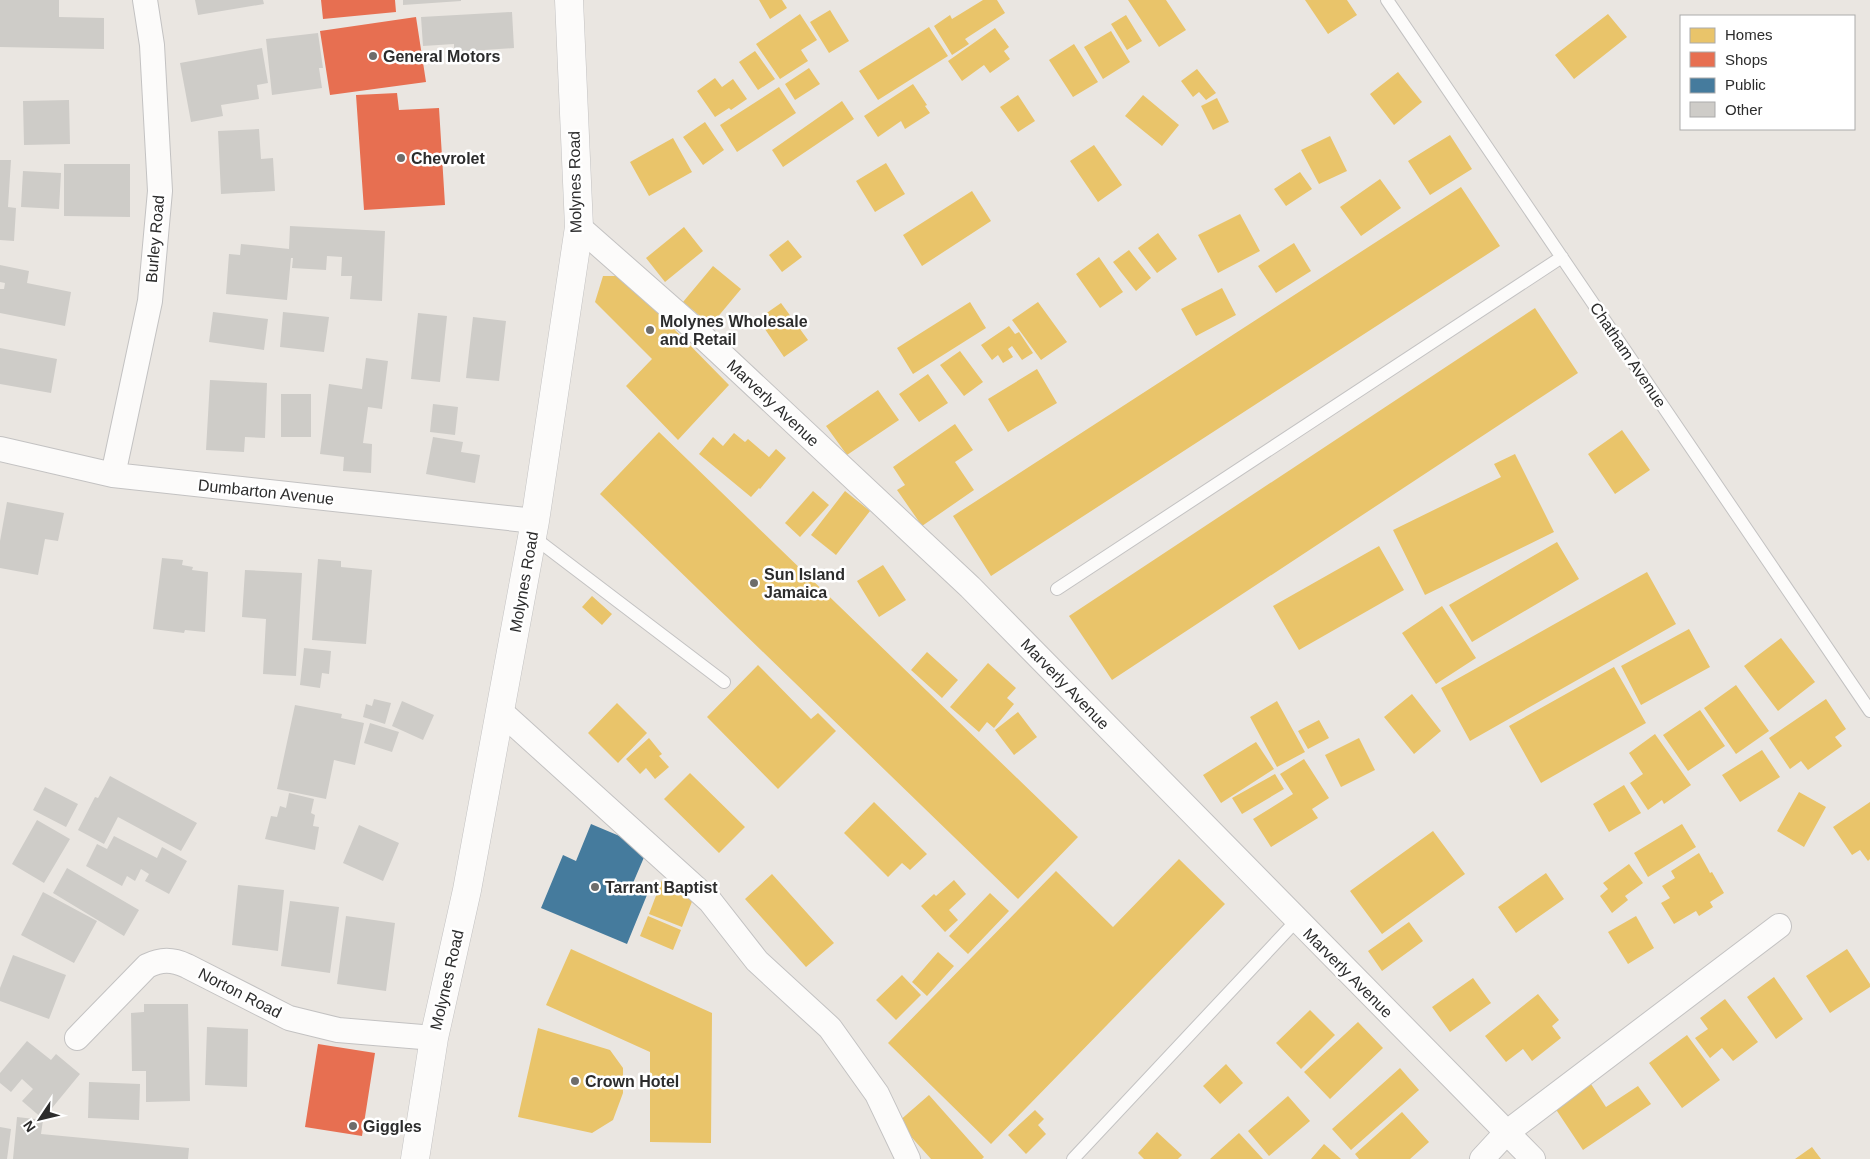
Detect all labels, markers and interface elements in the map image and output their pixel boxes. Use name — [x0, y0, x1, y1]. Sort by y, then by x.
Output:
legend — [1680, 15, 1855, 130]
text: Homes — [1725, 26, 1773, 43]
place label: General Motors — [383, 48, 500, 65]
marker: General Motors — [367, 50, 379, 62]
text: Shops — [1725, 51, 1768, 68]
text: Public — [1725, 76, 1766, 93]
text: Other — [1725, 101, 1763, 118]
street label: Molynes Road — [566, 131, 584, 233]
place label: Chevrolet — [411, 150, 485, 167]
marker: Chevrolet — [395, 152, 407, 164]
street label: Burley Road — [143, 194, 167, 284]
street label: Chatham Avenue — [1587, 299, 1669, 411]
place label: Molynes Wholesale and Retail — [660, 313, 808, 348]
marker: Molynes Wholesale and Retail — [644, 324, 656, 336]
street label: Marverly Avenue — [724, 356, 822, 450]
street label: Dumbarton Avenue — [197, 476, 335, 508]
street label: Molynes Road — [507, 530, 541, 634]
place label: Sun Island Jamaica — [764, 566, 845, 601]
marker: Sun Island Jamaica — [748, 577, 760, 589]
street label: Marverly Avenue — [1018, 635, 1112, 733]
place label: Tarrant Baptist — [605, 879, 718, 896]
marker: Tarrant Baptist — [589, 881, 601, 893]
street label: Marverly Avenue — [1300, 925, 1396, 1021]
street label: Molynes Road — [427, 928, 467, 1032]
street label: Norton Road — [196, 965, 284, 1021]
place label: Crown Hotel — [585, 1073, 679, 1090]
marker: Crown Hotel — [569, 1075, 581, 1087]
north arrow — [15, 1094, 65, 1144]
text: N — [20, 1118, 39, 1135]
place label: Giggles — [363, 1118, 422, 1135]
marker: Giggles — [347, 1120, 359, 1132]

